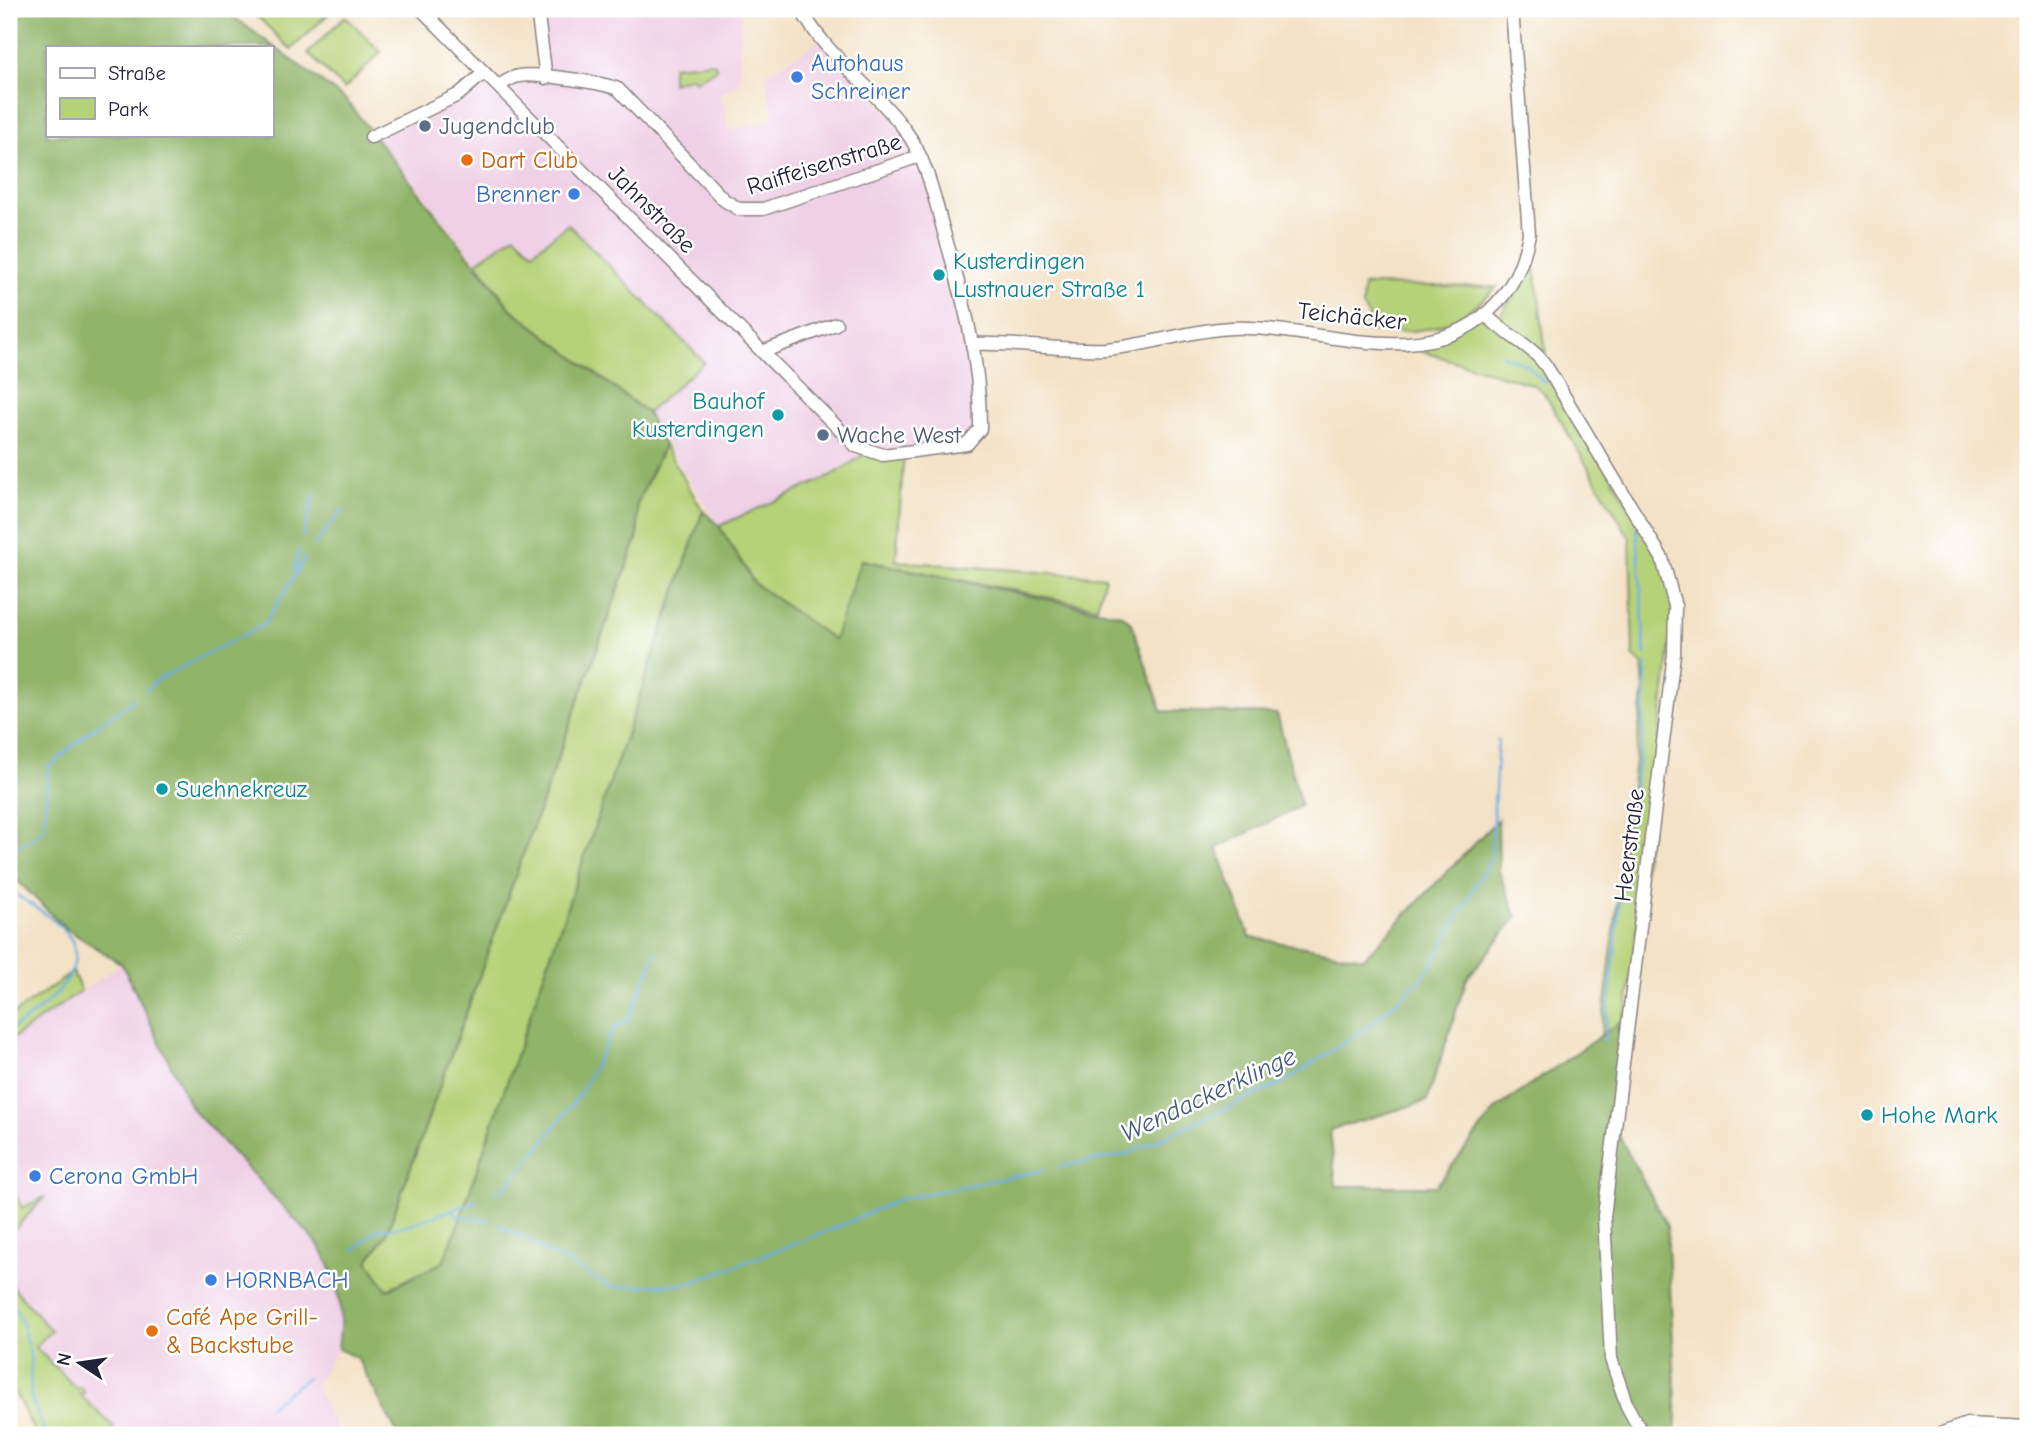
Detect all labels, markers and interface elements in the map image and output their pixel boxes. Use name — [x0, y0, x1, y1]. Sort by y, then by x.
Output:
legend — [46, 46, 273, 136]
place label: Autohaus Schreiner — [811, 49, 911, 105]
text: Straße — [108, 61, 166, 85]
marker: Autohaus Schreiner — [789, 69, 805, 85]
text: Park — [108, 97, 148, 121]
place label: Jugendclub — [439, 112, 555, 140]
marker: Jugendclub — [417, 118, 433, 134]
street label: Raiffeisenstraße — [743, 127, 905, 201]
place label: Dart Club — [481, 146, 578, 174]
marker: Dart Club — [459, 152, 475, 168]
street label: Jahnstraße — [602, 159, 702, 259]
place label: Brenner — [476, 180, 560, 208]
marker: Brenner — [566, 186, 582, 202]
place label: Kusterdingen Lustnauer Straße 1 — [953, 247, 1145, 303]
marker: Kusterdingen Lustnauer Straße 1 — [931, 267, 947, 283]
street label: Teichäcker — [1296, 296, 1408, 336]
place label: Bauhof Kusterdingen — [632, 387, 765, 443]
marker: Bauhof Kusterdingen — [770, 407, 786, 423]
place label: Wache West — [837, 421, 962, 449]
marker: Wache West — [815, 427, 831, 443]
place label: Suehnekreuz — [176, 775, 308, 803]
marker: Suehnekreuz — [154, 781, 170, 797]
street label: Heerstraße — [1608, 787, 1650, 903]
water label: Wendackerklinge — [1116, 1041, 1301, 1149]
place label: Hohe Mark — [1881, 1101, 1998, 1129]
marker: Hohe Mark — [1859, 1107, 1875, 1123]
place label: Cerona GmbH — [49, 1162, 198, 1190]
marker: Cerona GmbH — [27, 1168, 43, 1184]
place label: HORNBACH — [225, 1266, 349, 1294]
marker: HORNBACH — [203, 1272, 219, 1288]
place label: Café Ape Grill- & Backstube — [166, 1303, 318, 1359]
marker: Café Ape Grill- & Backstube — [144, 1323, 160, 1339]
north arrow — [46, 1328, 116, 1398]
text: N — [52, 1351, 77, 1368]

